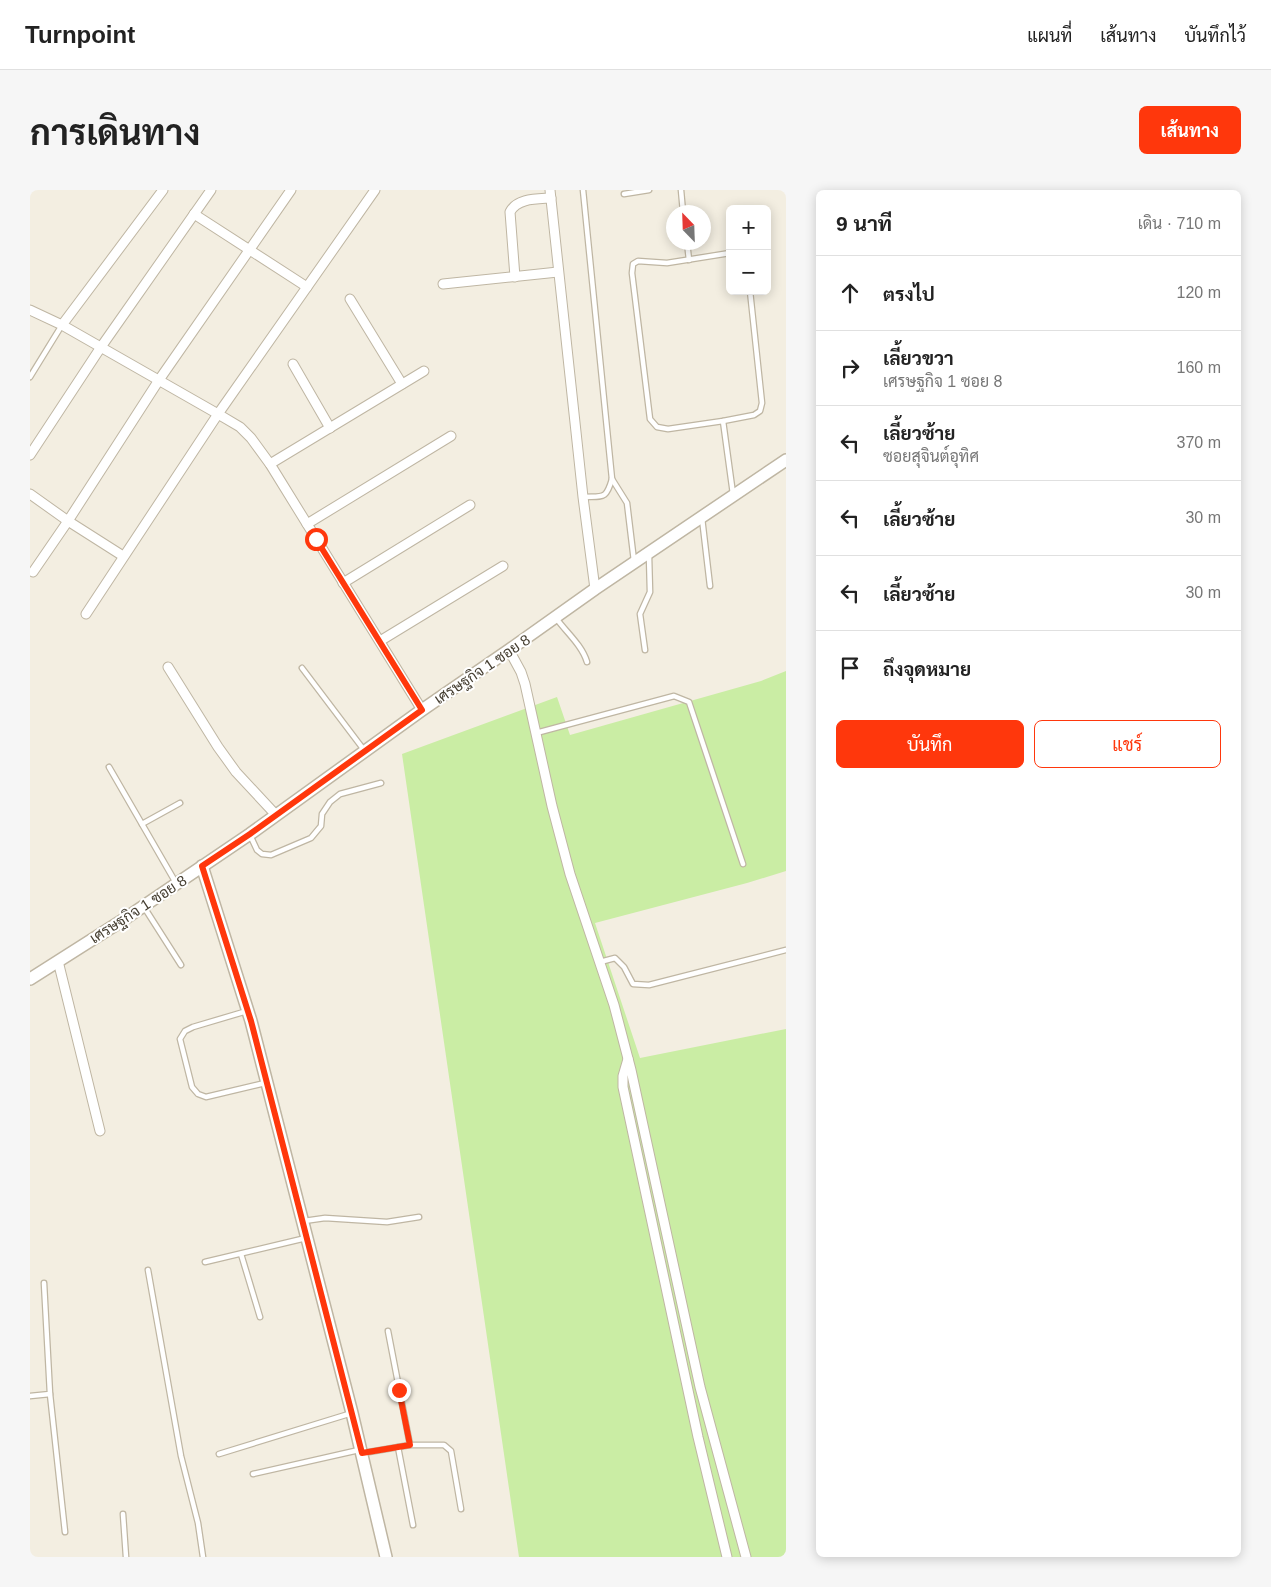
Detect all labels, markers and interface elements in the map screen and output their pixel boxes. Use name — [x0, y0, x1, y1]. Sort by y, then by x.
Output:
text: Turnpoint — [25, 21, 135, 48]
text: แผนที่ — [1027, 26, 1072, 46]
text: เส้นทาง — [1100, 26, 1156, 46]
text: บันทึกไว้ — [1184, 26, 1246, 46]
button: เส้นทาง — [1139, 106, 1241, 154]
text: การเดินทาง — [30, 113, 200, 152]
north arrow — [666, 205, 711, 250]
map controls — [726, 205, 771, 295]
button: + — [726, 205, 771, 250]
text: 9 นาที — [836, 212, 892, 235]
text: เดิน · 710 m — [1138, 215, 1221, 232]
button: − — [726, 250, 771, 295]
icon: ahead — [836, 279, 864, 307]
text: ตรงไป — [883, 284, 935, 305]
text: 120 m — [1177, 284, 1221, 301]
text: เลี้ยวขวา — [883, 348, 954, 369]
icon: right — [836, 354, 864, 382]
text: 160 m — [1177, 359, 1221, 376]
text: เศรษฐกิจ 1 ซอย 8 — [883, 373, 1002, 390]
text: เลี้ยวซ้าย — [883, 423, 955, 444]
icon: left — [836, 429, 864, 457]
text: 370 m — [1177, 434, 1221, 451]
text: ซอยสุจินต์อุทิศ — [883, 448, 979, 465]
icon: left — [836, 504, 864, 532]
text: เลี้ยวซ้าย — [883, 509, 955, 530]
text: 30 m — [1185, 509, 1221, 526]
route start — [305, 528, 328, 551]
icon: left — [836, 579, 864, 607]
text: เลี้ยวซ้าย — [883, 584, 955, 605]
text: 30 m — [1185, 584, 1221, 601]
street label: เศรษฐกิจ 1 ซอย 8 — [431, 631, 534, 709]
icon: arrive — [836, 654, 864, 682]
text: ถึงจุดหมาย — [883, 659, 971, 680]
button: บันทึก — [836, 720, 1024, 768]
button: แชร์ — [1034, 720, 1221, 768]
street label: เศรษฐกิจ 1 ซอย 8 — [86, 871, 191, 948]
route end — [388, 1379, 411, 1402]

